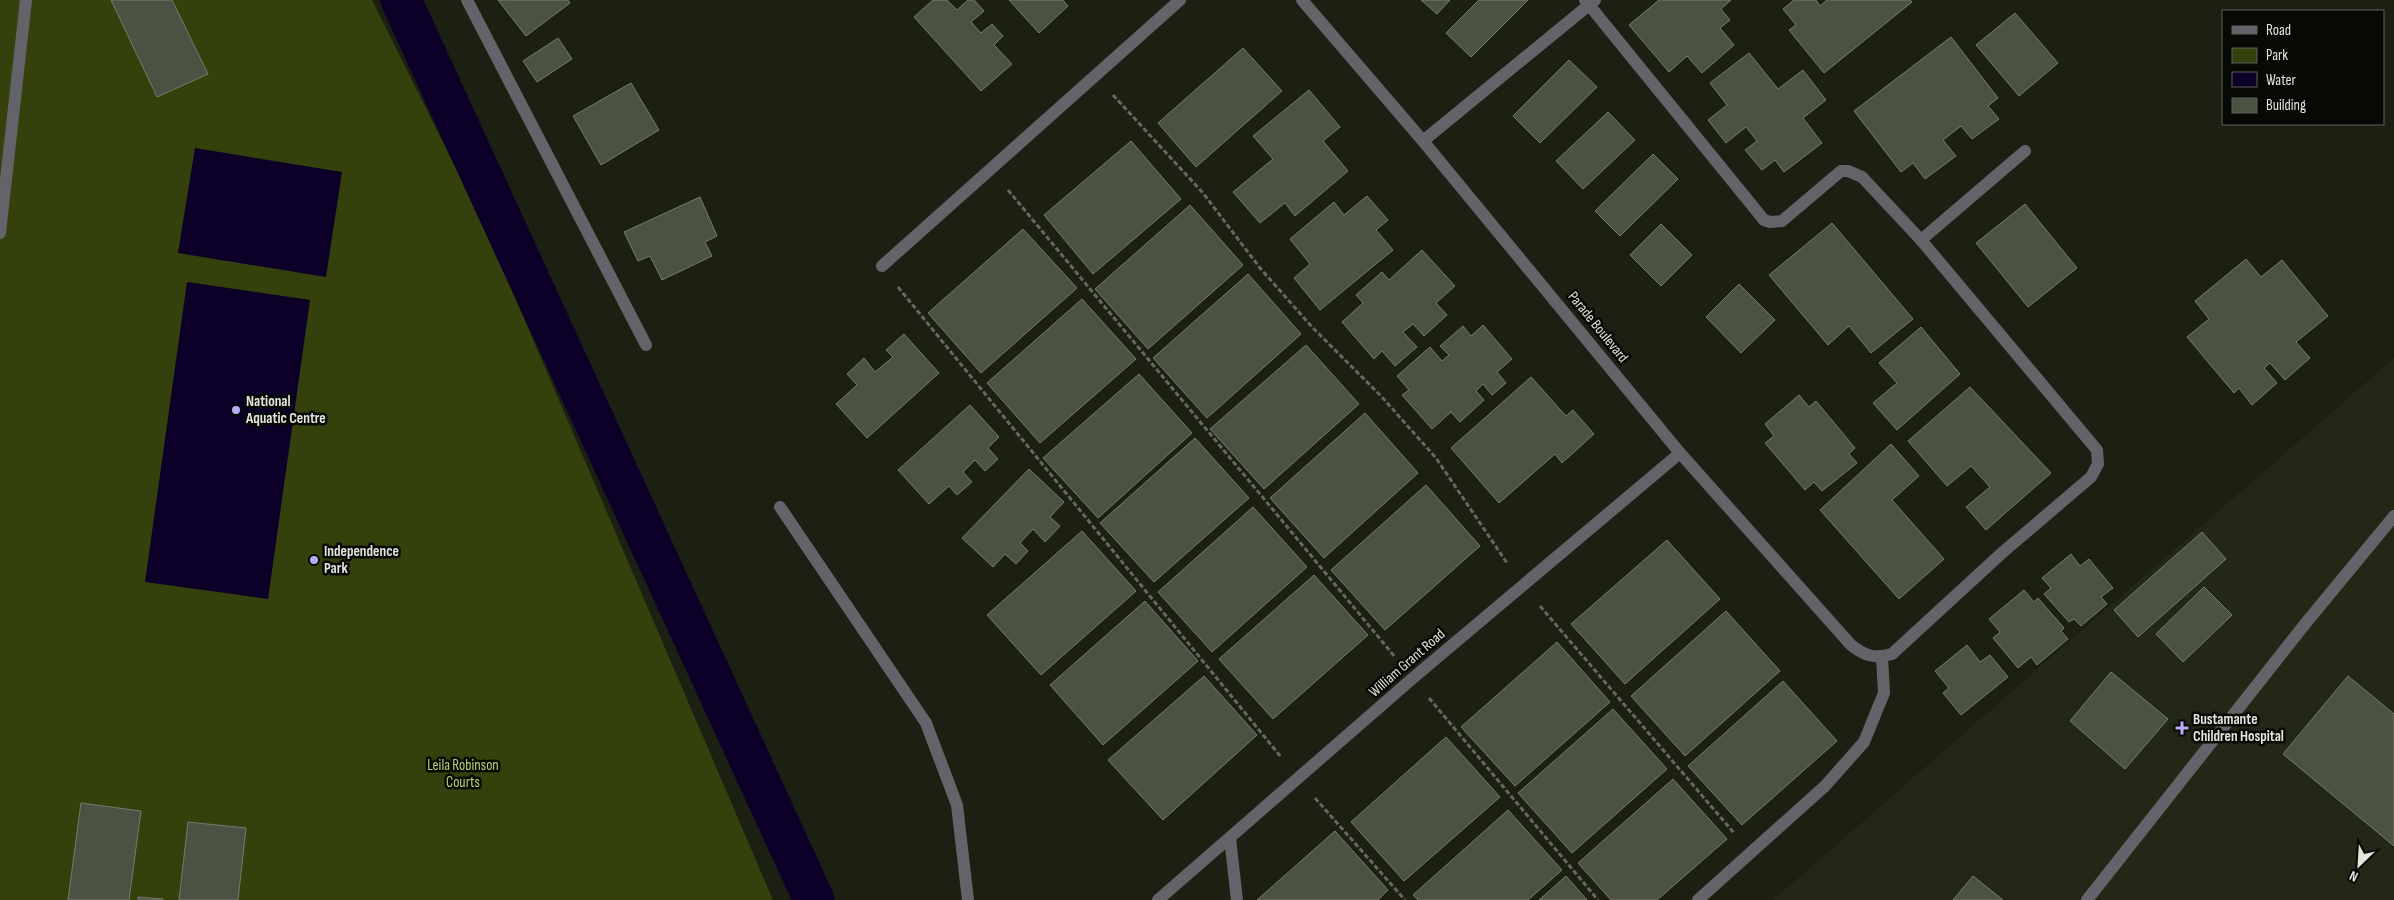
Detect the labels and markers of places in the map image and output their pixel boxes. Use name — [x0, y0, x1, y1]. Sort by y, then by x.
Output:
place label: National Aquatic Centre — [245, 392, 326, 428]
marker: National Aquatic Centre — [230, 404, 242, 416]
place label: Independence Park — [324, 542, 399, 578]
marker: Independence Park — [308, 554, 320, 566]
place label: Bustamante Children Hospital — [2193, 710, 2284, 746]
marker: Bustamante Children Hospital — [2175, 721, 2189, 735]

